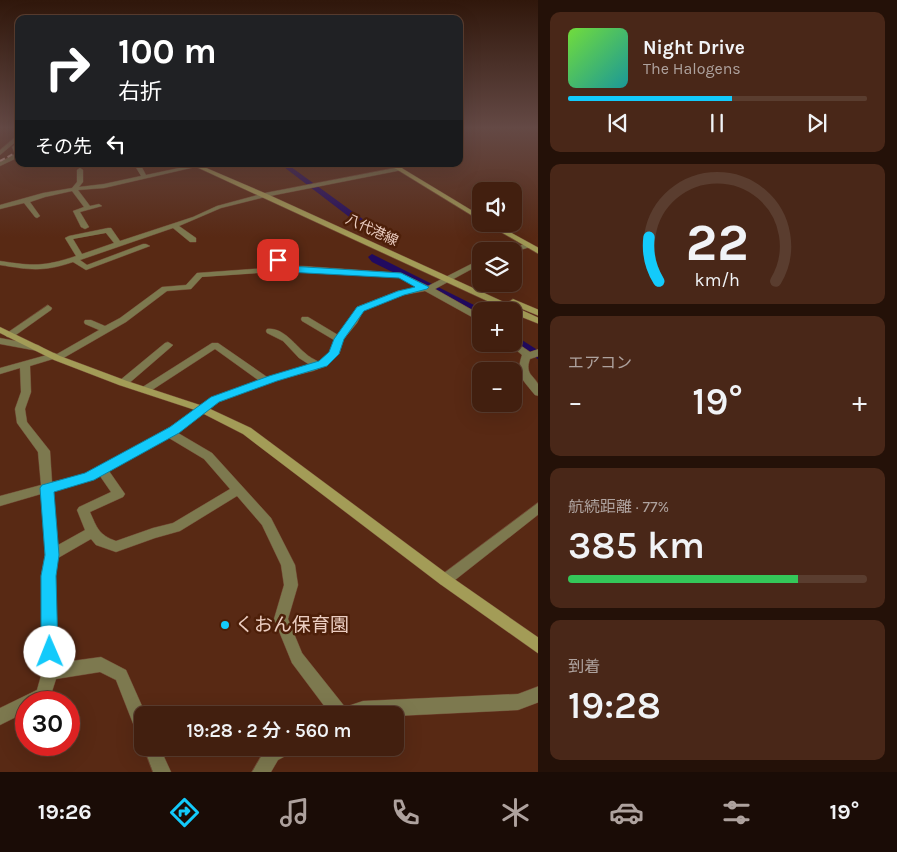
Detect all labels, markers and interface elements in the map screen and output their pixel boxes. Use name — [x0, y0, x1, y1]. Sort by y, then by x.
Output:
text: 100 m — [118, 31, 217, 72]
icon: right — [35, 35, 100, 100]
text: Night Drive — [643, 37, 745, 59]
text: The Halogens — [643, 59, 741, 78]
text: 右折 — [118, 79, 162, 105]
icon: previous — [604, 109, 632, 137]
icon: pause — [703, 109, 731, 137]
icon: next — [803, 109, 831, 137]
icon: left — [102, 130, 130, 158]
text: その先 — [35, 136, 92, 158]
map controls — [472, 182, 522, 412]
button: sound — [472, 182, 522, 232]
street label: 八代港線 — [343, 210, 401, 250]
text: 22 — [686, 212, 749, 273]
pin — [257, 239, 299, 281]
button: layers — [472, 242, 522, 292]
icon: arrive — [264, 246, 292, 274]
text: km/h — [695, 270, 740, 291]
button: + — [472, 302, 522, 352]
text: エアコン — [568, 353, 632, 372]
button: − — [472, 362, 522, 412]
text: 19° — [692, 379, 743, 424]
text: − — [568, 385, 583, 418]
text: + — [852, 385, 867, 418]
text: 航続距離 · 77% — [568, 497, 669, 516]
text: 385 km — [568, 523, 705, 568]
place label: くおん保育園 — [235, 614, 349, 636]
marker: くおん保育園 — [219, 619, 231, 631]
position arrow — [23, 625, 75, 677]
text: 到着 — [568, 657, 600, 676]
text: 19:28 — [568, 683, 661, 728]
speed limit sign: 30 — [15, 691, 80, 756]
text: 19:28 · 2 分 · 560 m — [186, 720, 352, 742]
icon: directions — [167, 795, 202, 830]
icon: music — [277, 795, 312, 830]
icon: phone — [388, 795, 423, 830]
icon: climate — [498, 795, 533, 830]
icon: car — [609, 795, 644, 830]
icon: filters — [719, 795, 754, 830]
text: 19:26 — [38, 799, 92, 825]
text: 19° — [829, 799, 859, 825]

